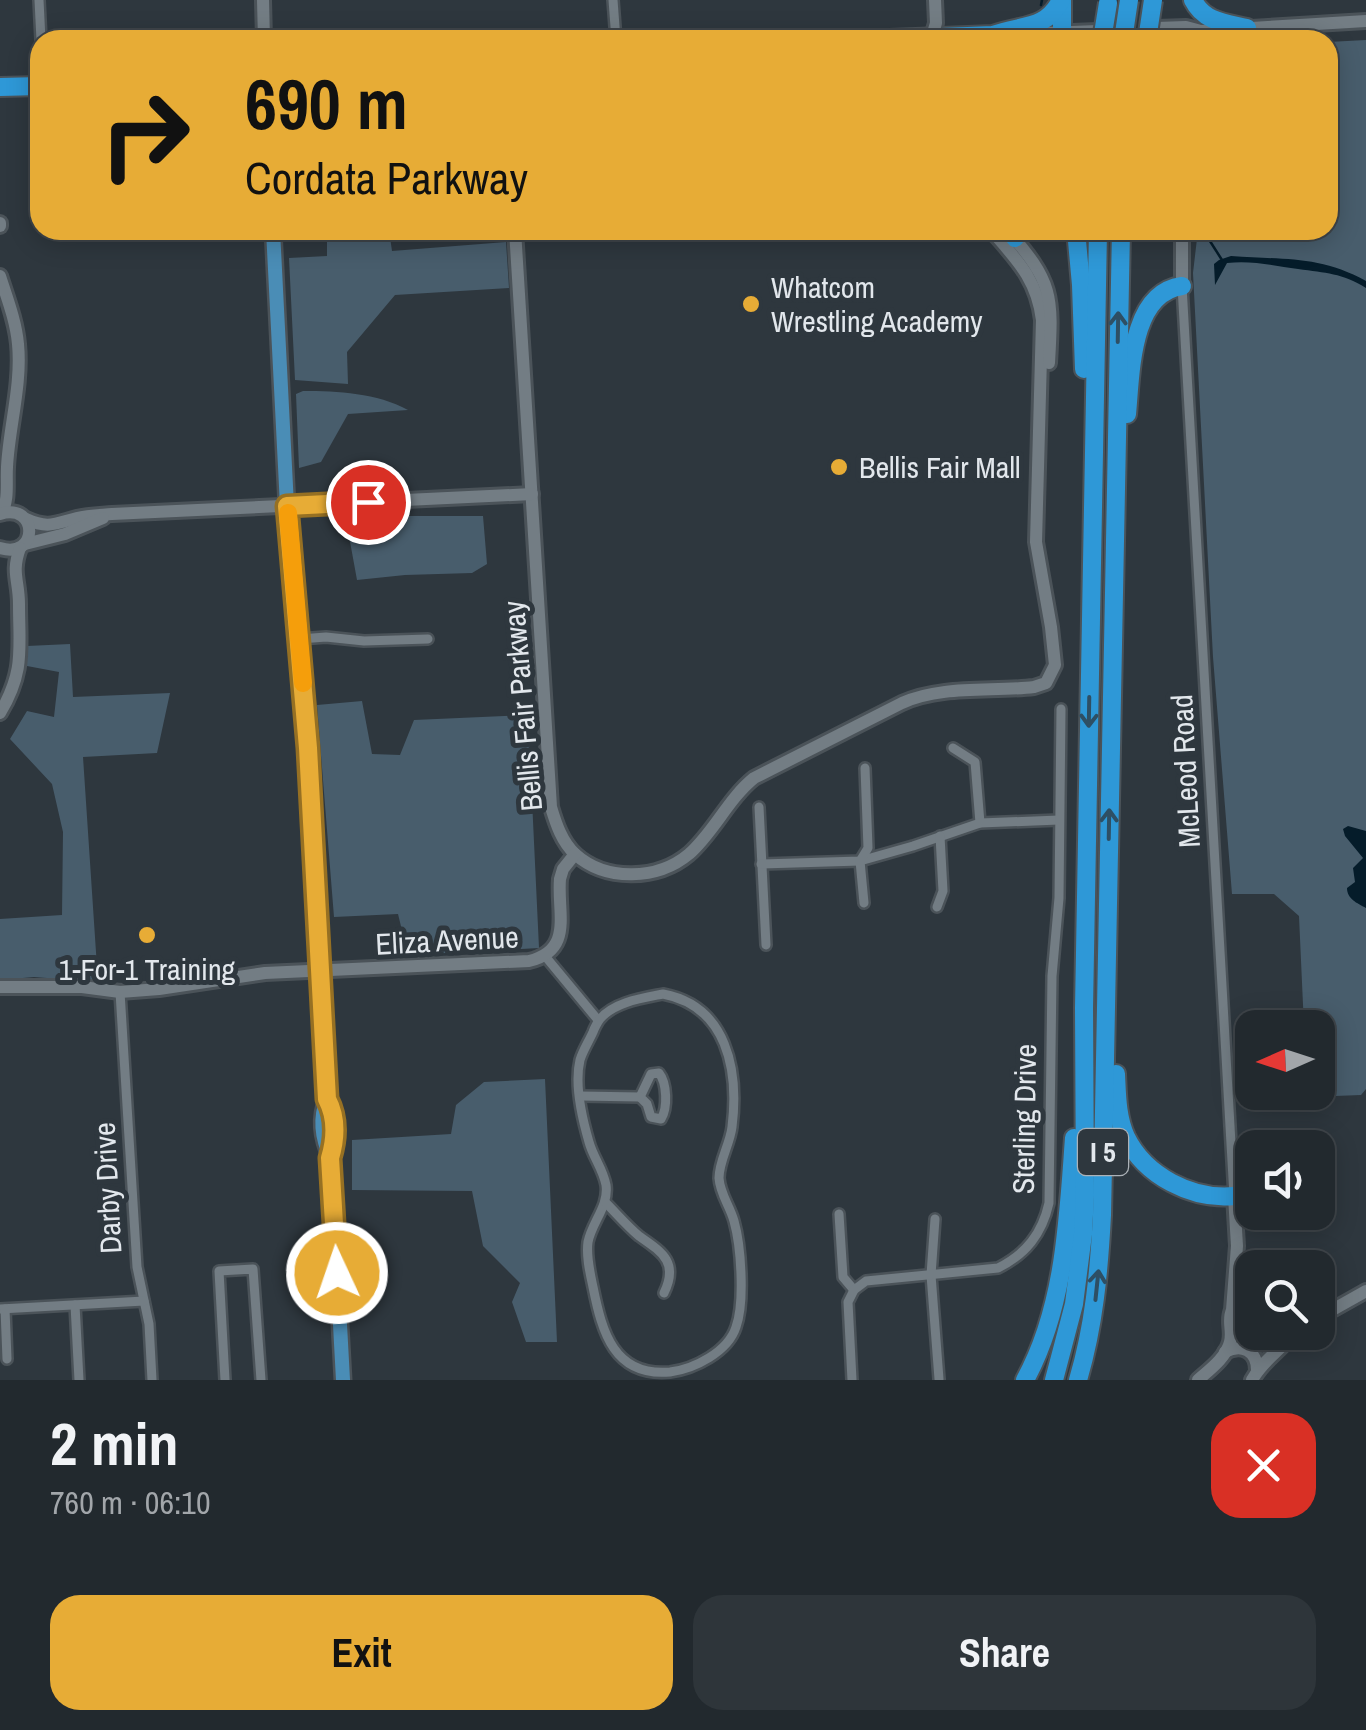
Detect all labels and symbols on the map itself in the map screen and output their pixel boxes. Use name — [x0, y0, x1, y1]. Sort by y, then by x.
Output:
place label: Whatcom Wrestling Academy — [771, 267, 983, 341]
marker: Whatcom Wrestling Academy — [740, 293, 762, 315]
one-way arrow — [1108, 311, 1128, 344]
place label: Bellis Fair Mall — [859, 447, 1020, 487]
marker: Bellis Fair Mall — [828, 456, 850, 478]
pin — [326, 460, 411, 545]
street label: Bellis Fair Parkway — [493, 599, 551, 813]
street label: McLeod Road — [1161, 693, 1209, 849]
one-way arrow — [1079, 696, 1098, 728]
one-way arrow — [1100, 808, 1118, 840]
street label: Eliza Avenue — [374, 916, 520, 964]
marker: 1-For-1 Training — [136, 924, 158, 946]
place label: 1-For-1 Training — [59, 949, 236, 989]
north arrow — [1235, 1010, 1335, 1110]
street label: Sterling Drive — [1003, 1043, 1045, 1195]
street label: Darby Drive — [84, 1121, 130, 1255]
road number: I 5 — [1078, 1129, 1128, 1175]
position arrow — [285, 1221, 389, 1325]
one-way arrow — [1088, 1269, 1107, 1301]

